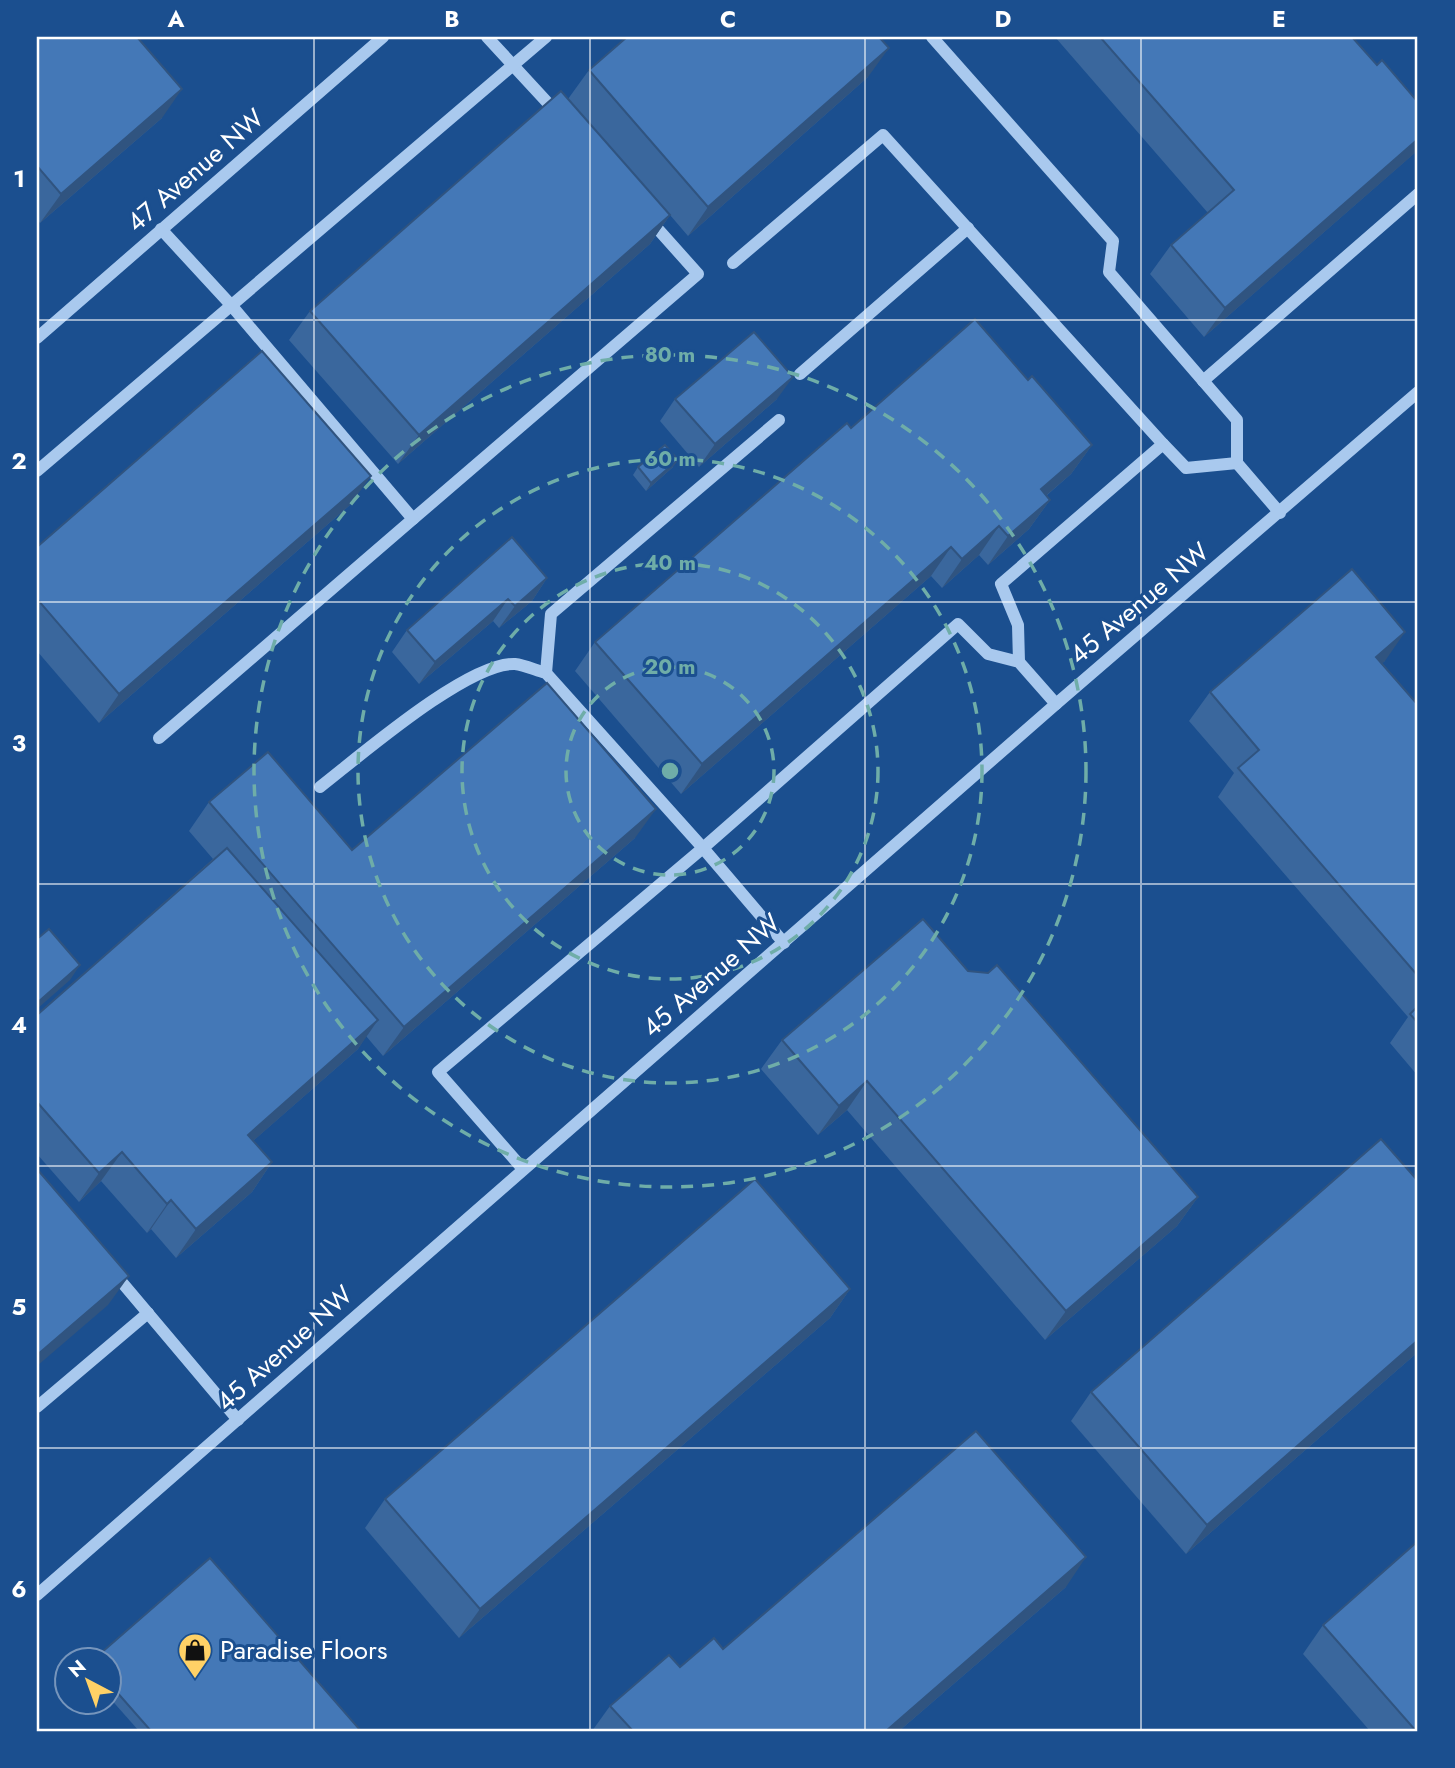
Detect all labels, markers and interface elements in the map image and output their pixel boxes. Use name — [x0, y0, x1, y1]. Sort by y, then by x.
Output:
text: A — [167, 2, 185, 36]
text: B — [444, 2, 460, 36]
text: C — [720, 2, 736, 36]
text: D — [995, 2, 1012, 36]
text: E — [1272, 2, 1286, 36]
street label: 47 Avenue NW — [118, 99, 272, 241]
text: 1 — [13, 162, 25, 196]
text: 80 m — [645, 340, 695, 370]
text: 2 — [11, 444, 27, 478]
text: 60 m — [644, 444, 696, 474]
street label: 45 Avenue NW — [1061, 533, 1217, 673]
text: 40 m — [644, 548, 696, 578]
text: 20 m — [644, 652, 696, 682]
text: 3 — [12, 726, 26, 760]
centre of rings — [658, 759, 682, 783]
street label: 45 Avenue NW — [634, 904, 789, 1046]
text: 4 — [11, 1008, 27, 1042]
street label: 45 Avenue NW — [207, 1276, 361, 1420]
text: 5 — [12, 1290, 26, 1324]
text: 6 — [11, 1572, 27, 1606]
shop icon: Paradise Floors — [176, 1631, 214, 1680]
place label: Paradise Floors — [220, 1631, 387, 1669]
north arrow — [52, 1646, 122, 1716]
text: N — [63, 1653, 92, 1684]

